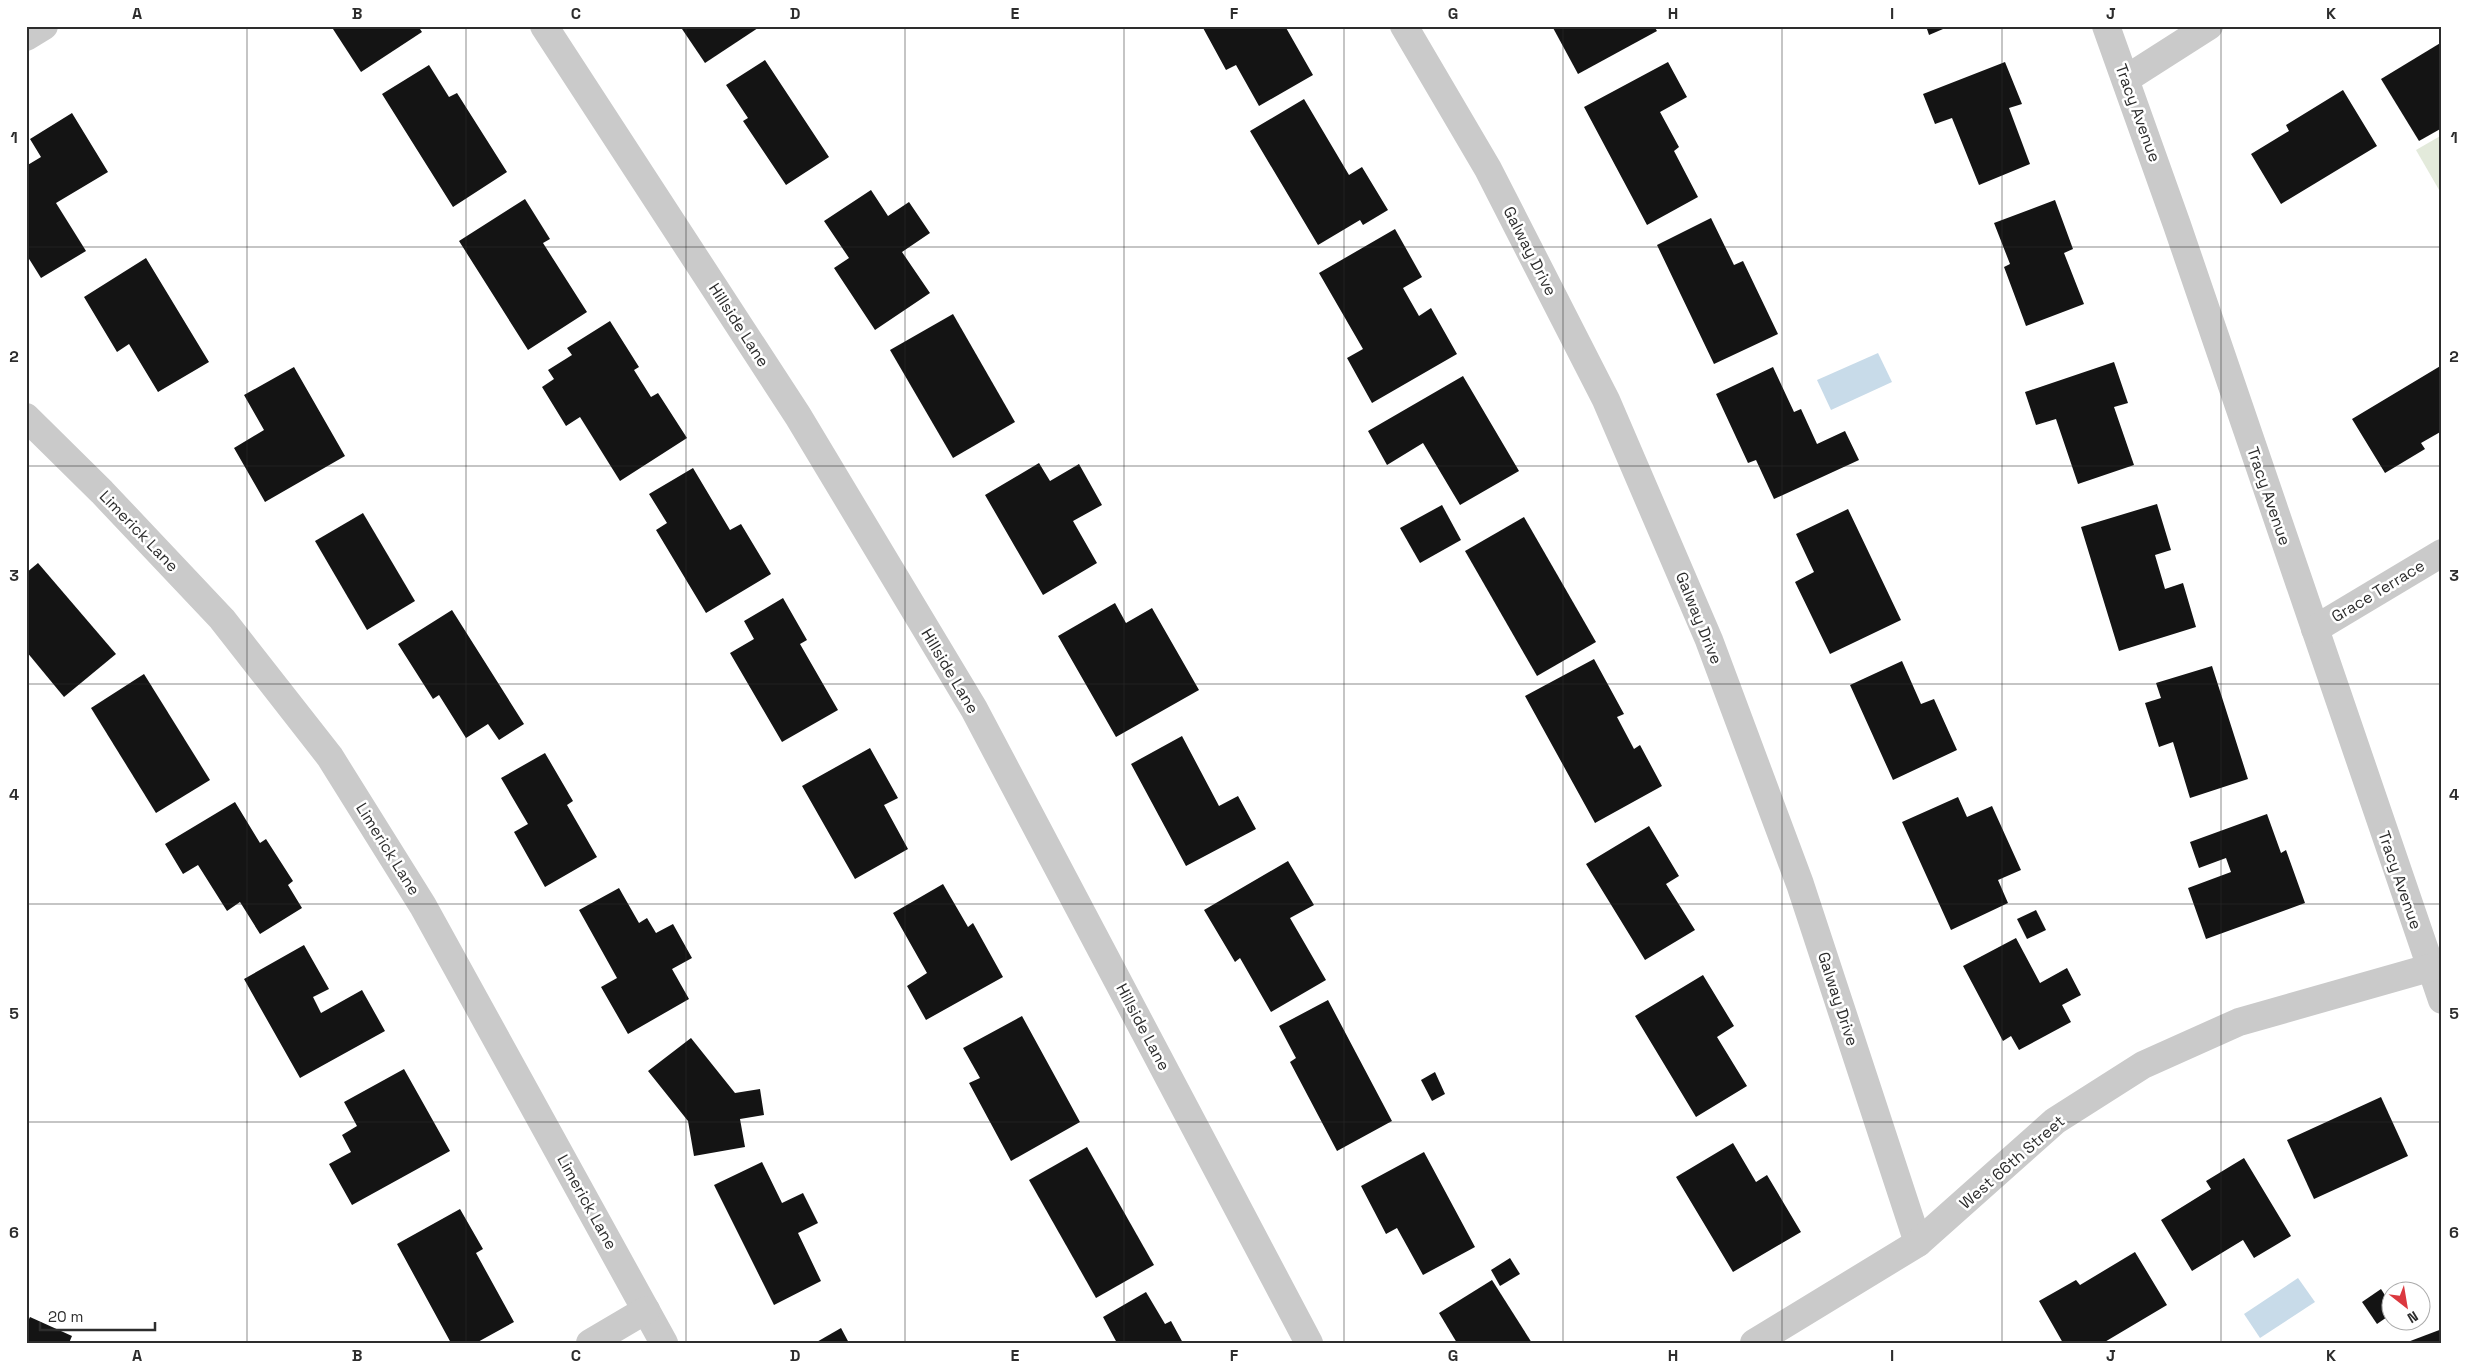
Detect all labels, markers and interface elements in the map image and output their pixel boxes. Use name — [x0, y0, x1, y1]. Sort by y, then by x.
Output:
text: A — [132, 3, 142, 24]
text: B — [352, 3, 362, 24]
text: C — [571, 3, 581, 24]
text: D — [790, 3, 800, 24]
text: E — [1011, 3, 1020, 24]
text: F — [1230, 3, 1239, 24]
text: G — [1448, 3, 1458, 24]
text: H — [1668, 3, 1678, 24]
text: I — [1890, 3, 1894, 24]
text: J — [2106, 3, 2116, 24]
text: K — [2326, 3, 2336, 24]
street label: Tracy Avenue — [2111, 61, 2165, 165]
text: 1 — [10, 127, 18, 148]
text: 1 — [2450, 127, 2458, 148]
street label: Galway Drive — [1498, 203, 1562, 299]
street label: Hillside Lane — [704, 279, 774, 371]
text: 2 — [9, 346, 19, 367]
text: 2 — [2449, 346, 2459, 367]
street label: Tracy Avenue — [2242, 444, 2296, 548]
street label: Limerick Lane — [95, 486, 183, 576]
street label: Grace Terrace — [2328, 555, 2428, 627]
text: 3 — [9, 565, 19, 586]
text: 3 — [2449, 565, 2459, 586]
street label: Galway Drive — [1671, 569, 1727, 667]
street label: Hillside Lane — [916, 625, 984, 717]
text: 4 — [9, 784, 19, 805]
text: 4 — [2449, 784, 2459, 805]
street label: Limerick Lane — [351, 799, 425, 899]
street label: Tracy Avenue — [2373, 828, 2427, 932]
street label: Galway Drive — [1813, 949, 1863, 1049]
street label: Hillside Lane — [1111, 980, 1175, 1074]
text: 5 — [9, 1003, 19, 1024]
text: 5 — [2449, 1003, 2459, 1024]
street label: West 66th Street — [1955, 1111, 2069, 1213]
street label: Limerick Lane — [552, 1151, 622, 1253]
text: 6 — [9, 1222, 19, 1243]
text: 6 — [2449, 1222, 2459, 1243]
north arrow — [2380, 1282, 2430, 1332]
scale bar — [40, 1299, 155, 1331]
text: 20 m — [48, 1307, 83, 1326]
text: N — [2404, 1307, 2421, 1327]
text: A — [132, 1345, 142, 1366]
text: B — [352, 1345, 362, 1366]
text: C — [571, 1345, 581, 1366]
text: D — [790, 1345, 800, 1366]
text: E — [1011, 1345, 1020, 1366]
text: F — [1230, 1345, 1239, 1366]
text: G — [1448, 1345, 1458, 1366]
text: H — [1668, 1345, 1678, 1366]
text: I — [1890, 1345, 1894, 1366]
text: J — [2106, 1345, 2116, 1366]
text: K — [2326, 1345, 2336, 1366]

